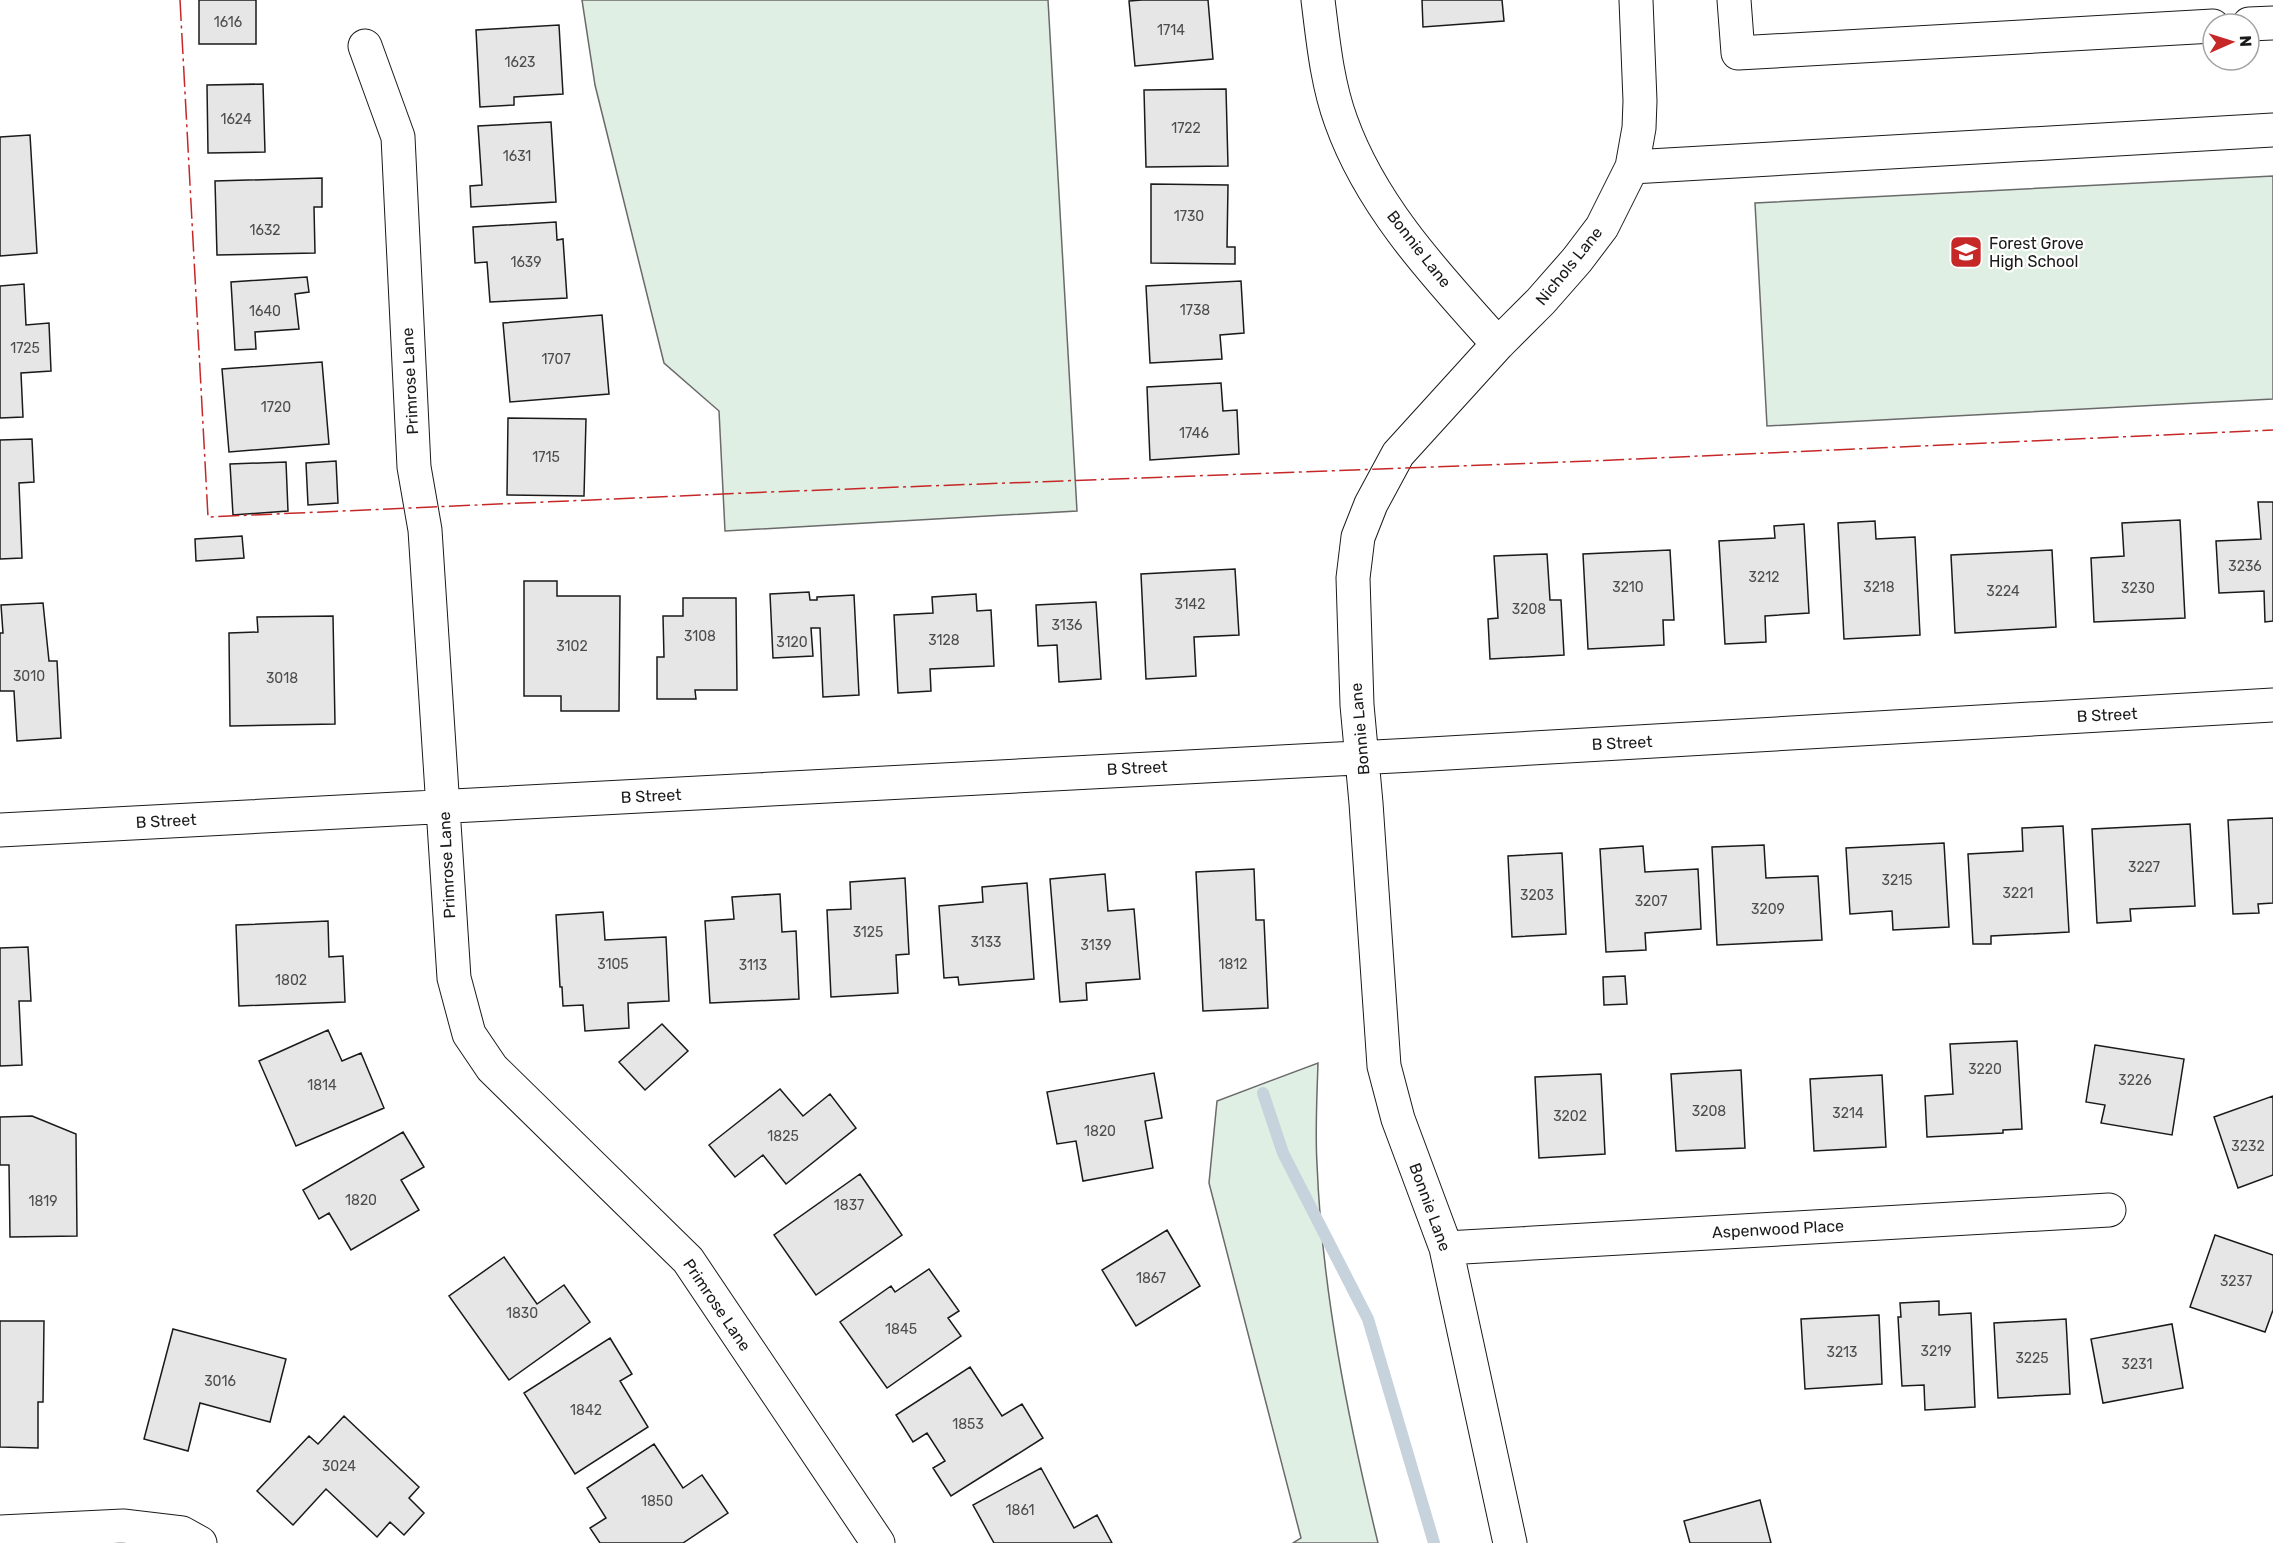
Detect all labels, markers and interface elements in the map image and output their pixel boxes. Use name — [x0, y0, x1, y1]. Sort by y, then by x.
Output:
north arrow — [2201, 12, 2261, 72]
house number: 1616 — [214, 14, 242, 31]
house number: 1714 — [1157, 22, 1185, 39]
text: N — [2236, 35, 2255, 47]
house number: 1623 — [504, 54, 536, 71]
house number: 1624 — [220, 111, 252, 128]
house number: 1722 — [1171, 120, 1201, 137]
house number: 1631 — [503, 148, 531, 165]
street label: Bonnie Lane — [1383, 207, 1455, 291]
house number: 1730 — [1174, 208, 1204, 225]
house number: 1632 — [249, 222, 281, 239]
street label: Nichols Lane — [1532, 223, 1606, 309]
school or university icon: Forest Grove High School — [1948, 234, 1984, 270]
place label: Forest Grove High School — [1989, 234, 2084, 271]
house number: 1639 — [510, 254, 542, 271]
house number: 1738 — [1180, 302, 1210, 319]
house number: 1640 — [249, 303, 281, 320]
street label: Primrose Lane — [398, 327, 422, 435]
house number: 1725 — [10, 340, 40, 357]
house number: 1707 — [541, 351, 571, 368]
house number: 1720 — [261, 399, 291, 416]
house number: 1746 — [1179, 425, 1209, 442]
house number: 1715 — [532, 449, 560, 466]
house number: 3236 — [2228, 558, 2262, 575]
house number: 3212 — [1749, 569, 1779, 586]
house number: 3210 — [1612, 579, 1644, 596]
house number: 3218 — [1863, 579, 1895, 596]
house number: 3230 — [2121, 580, 2155, 597]
house number: 3224 — [1986, 583, 2020, 600]
house number: 3142 — [1174, 596, 1206, 613]
house number: 3208 — [1512, 601, 1546, 618]
house number: 3136 — [1051, 617, 1083, 634]
house number: 3108 — [684, 628, 716, 645]
house number: 3128 — [928, 632, 960, 649]
house number: 3120 — [776, 634, 808, 651]
house number: 3102 — [556, 638, 588, 655]
house number: 3010 — [13, 668, 45, 685]
house number: 3018 — [266, 670, 298, 687]
street label: Bonnie Lane — [1347, 682, 1373, 776]
street label: B Street — [2076, 704, 2138, 726]
street label: B Street — [1591, 732, 1653, 754]
street label: B Street — [1106, 757, 1168, 779]
street label: B Street — [620, 785, 682, 807]
street label: B Street — [135, 810, 197, 832]
street label: Primrose Lane — [435, 811, 459, 919]
house number: 3227 — [2128, 859, 2160, 876]
house number: 3215 — [1882, 872, 1912, 889]
house number: 3221 — [2003, 885, 2033, 902]
house number: 3203 — [1520, 887, 1554, 904]
house number: 3207 — [1635, 893, 1667, 910]
house number: 3209 — [1751, 901, 1785, 918]
house number: 3125 — [853, 924, 883, 941]
house number: 3133 — [971, 934, 1001, 951]
house number: 3139 — [1081, 937, 1111, 954]
house number: 3105 — [597, 956, 629, 973]
house number: 1812 — [1218, 956, 1248, 973]
house number: 3113 — [739, 957, 767, 974]
house number: 1802 — [275, 972, 307, 989]
house number: 3220 — [1968, 1061, 2002, 1078]
house number: 3226 — [2118, 1072, 2152, 1089]
house number: 1814 — [307, 1077, 337, 1094]
house number: 3208 — [1692, 1103, 1726, 1120]
house number: 3214 — [1832, 1105, 1864, 1122]
house number: 3202 — [1553, 1108, 1587, 1125]
house number: 1820 — [1084, 1123, 1116, 1140]
house number: 1825 — [767, 1128, 799, 1145]
house number: 3232 — [2231, 1138, 2265, 1155]
street label: Bonnie Lane — [1405, 1160, 1455, 1254]
house number: 1820 — [345, 1192, 377, 1209]
house number: 1819 — [28, 1193, 58, 1210]
house number: 1837 — [834, 1197, 864, 1214]
street label: Aspenwood Place — [1712, 1216, 1845, 1242]
street label: Primrose Lane — [679, 1255, 755, 1355]
house number: 1867 — [1136, 1270, 1166, 1287]
house number: 3237 — [2220, 1273, 2252, 1290]
house number: 1830 — [506, 1305, 538, 1322]
house number: 1845 — [885, 1321, 917, 1338]
house number: 3219 — [1921, 1343, 1951, 1360]
house number: 3213 — [1826, 1344, 1858, 1361]
house number: 3225 — [2015, 1350, 2049, 1367]
house number: 3231 — [2122, 1356, 2152, 1373]
house number: 3016 — [204, 1373, 236, 1390]
house number: 1842 — [570, 1402, 602, 1419]
house number: 1853 — [952, 1416, 984, 1433]
house number: 3024 — [322, 1458, 356, 1475]
house number: 1850 — [641, 1493, 673, 1510]
house number: 1861 — [1006, 1502, 1035, 1519]

